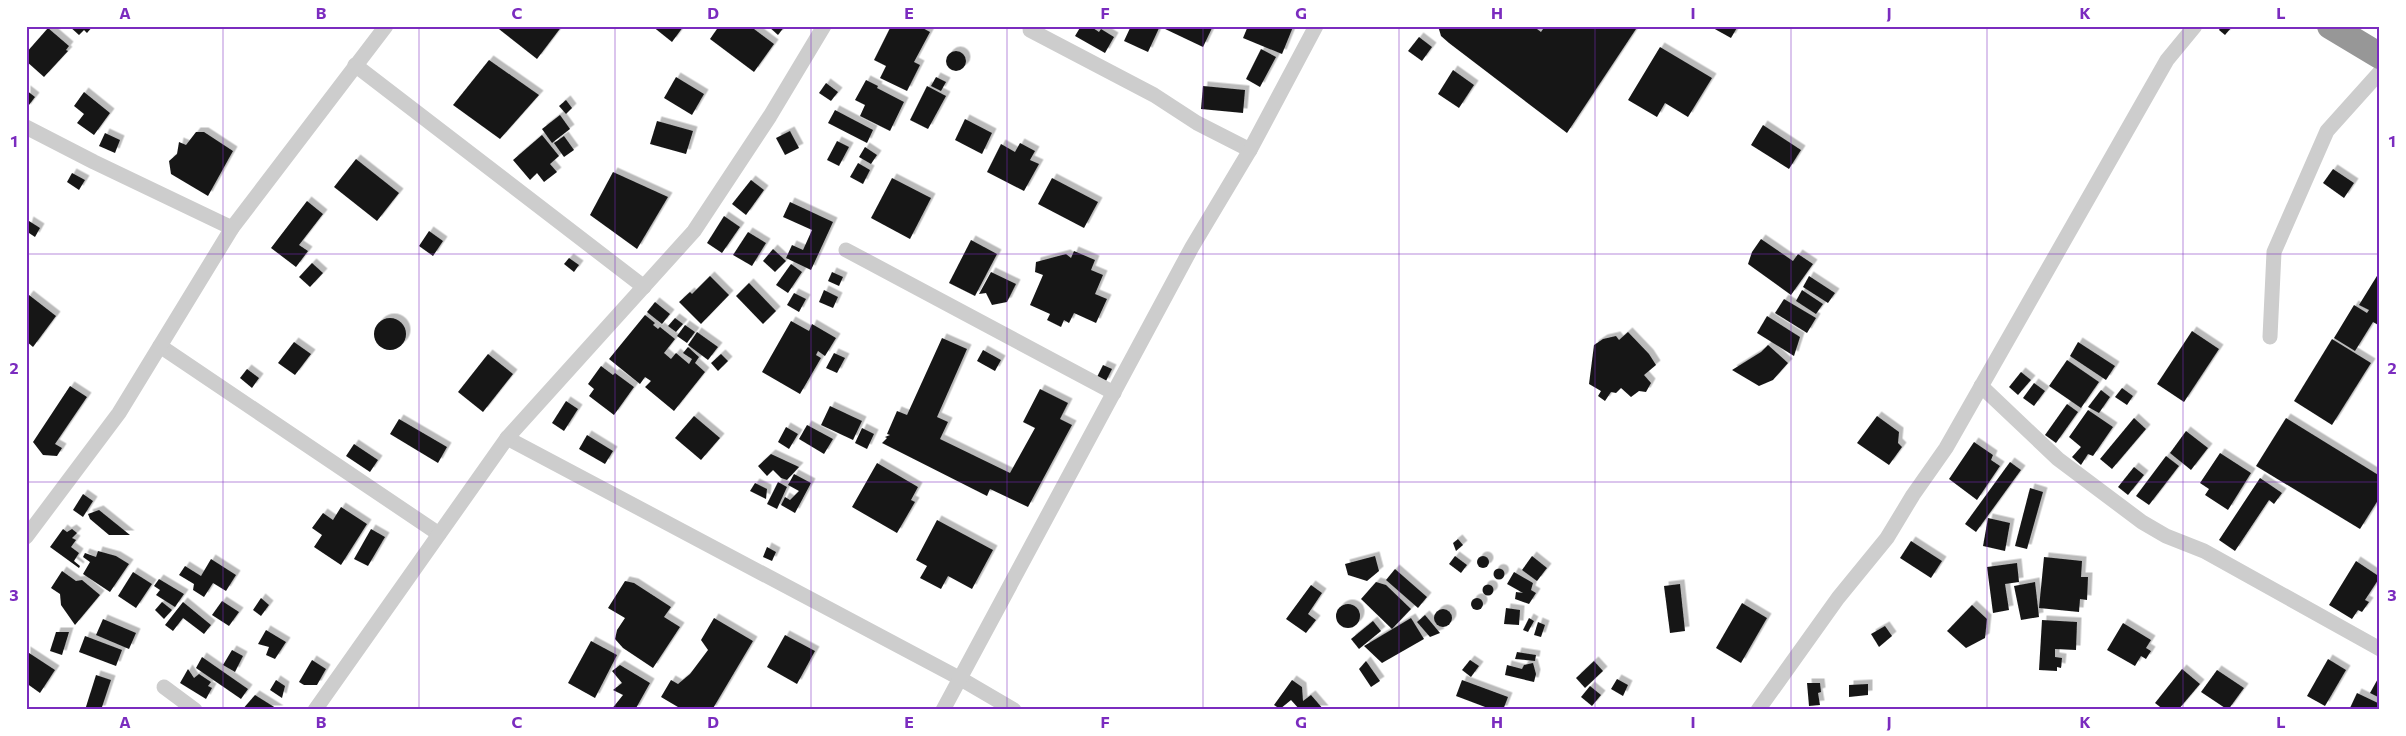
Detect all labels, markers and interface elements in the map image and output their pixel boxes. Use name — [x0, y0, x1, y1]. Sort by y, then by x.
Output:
text: A — [119, 3, 131, 22]
text: B — [316, 3, 327, 22]
text: C — [512, 3, 523, 22]
text: D — [707, 3, 719, 22]
text: E — [904, 3, 914, 22]
text: F — [1100, 3, 1110, 22]
text: G — [1295, 3, 1307, 22]
text: H — [1491, 3, 1503, 22]
text: I — [1690, 3, 1696, 22]
text: J — [1886, 3, 1892, 22]
text: K — [2079, 3, 2091, 22]
text: L — [2276, 3, 2286, 22]
text: 1 — [10, 131, 18, 150]
text: 1 — [2388, 131, 2396, 150]
text: 2 — [9, 358, 19, 377]
text: 2 — [2387, 358, 2397, 377]
text: 3 — [9, 585, 19, 604]
text: 3 — [2387, 585, 2397, 604]
text: A — [119, 712, 131, 731]
text: B — [316, 712, 327, 731]
text: C — [512, 712, 523, 731]
text: D — [707, 712, 719, 731]
text: E — [904, 712, 914, 731]
text: F — [1100, 712, 1110, 731]
text: G — [1295, 712, 1307, 731]
text: H — [1491, 712, 1503, 731]
text: I — [1690, 712, 1696, 731]
text: J — [1886, 712, 1892, 731]
text: K — [2079, 712, 2091, 731]
text: L — [2276, 712, 2286, 731]

